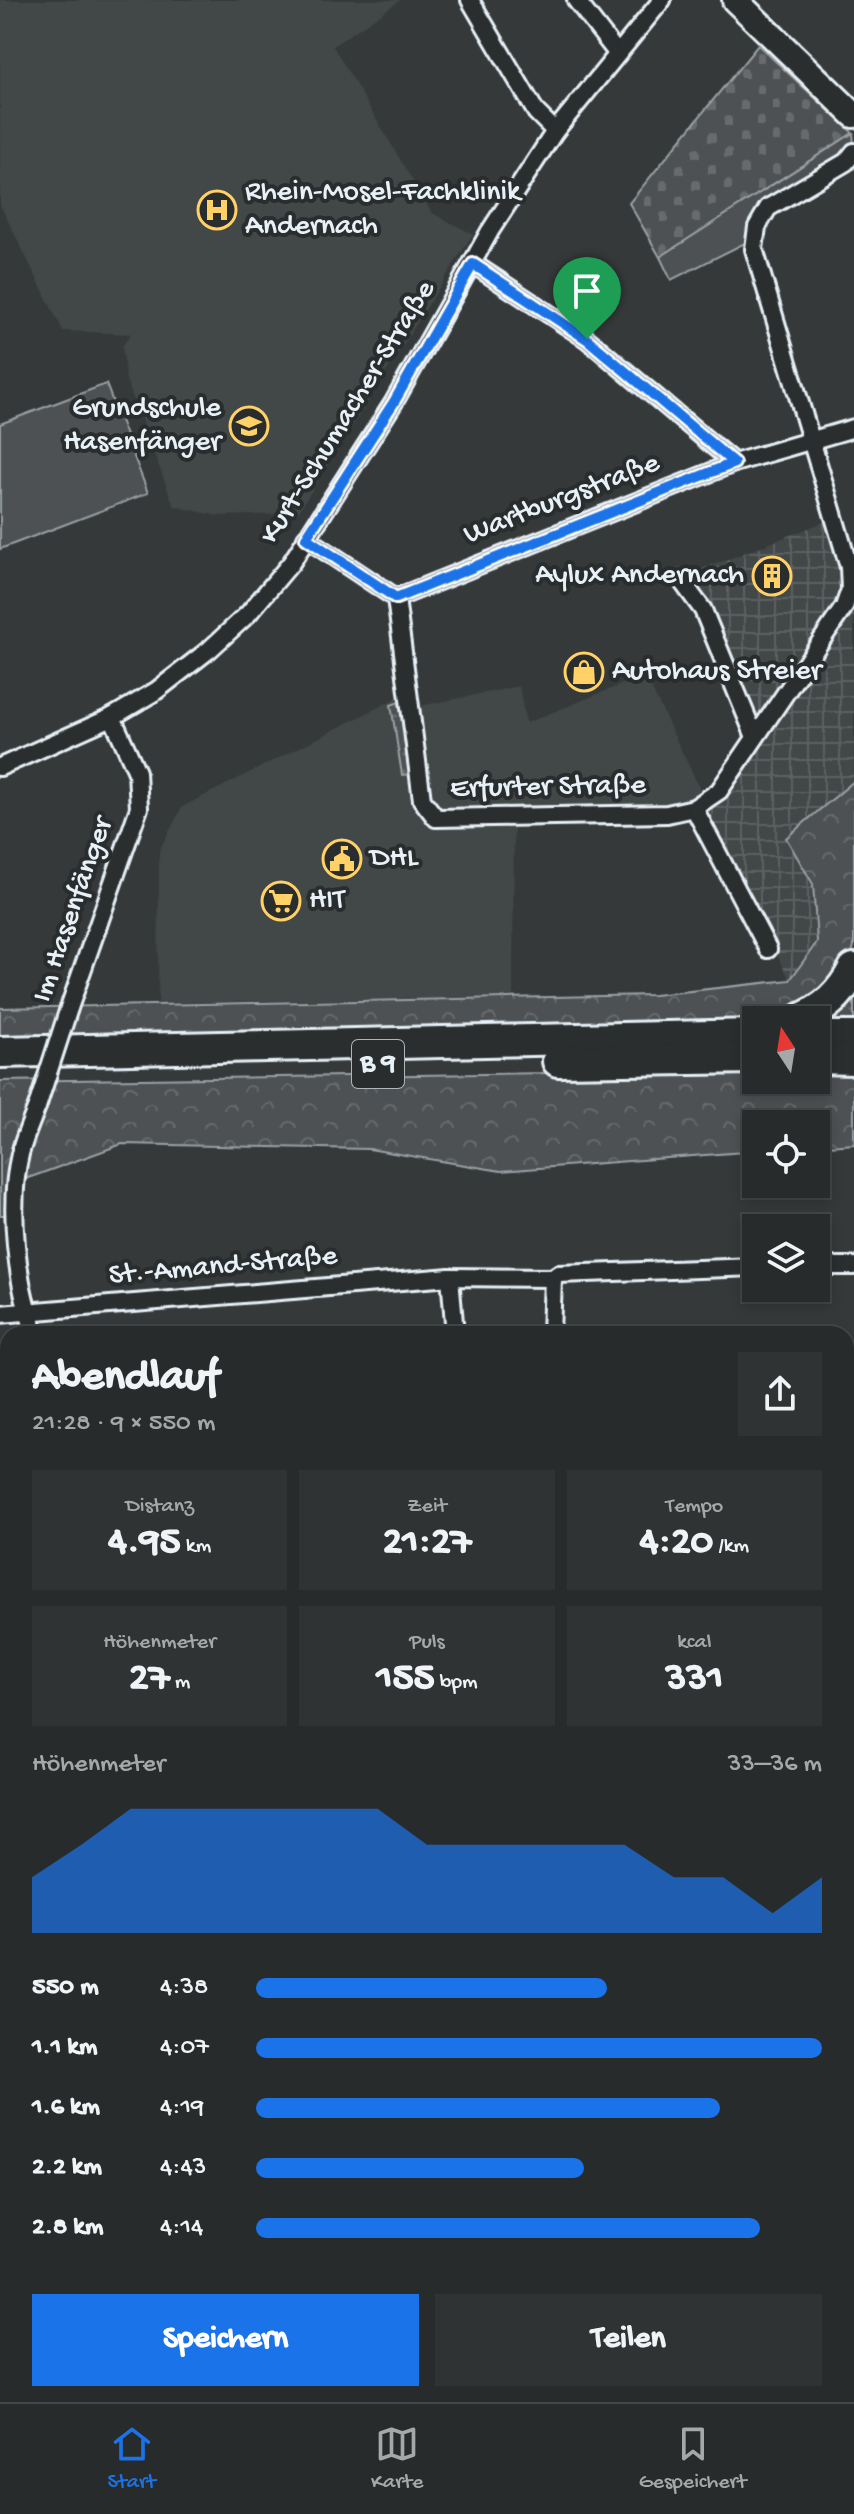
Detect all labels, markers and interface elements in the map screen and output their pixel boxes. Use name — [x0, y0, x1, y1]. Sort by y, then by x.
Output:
place label: Rhein-Mosel-Fachklinik Andernach — [245, 176, 523, 245]
hospital icon: Rhein-Mosel-Fachklinik Andernach — [196, 189, 238, 231]
pin — [553, 257, 621, 339]
icon: arrive — [565, 269, 609, 313]
street label: Kurt-Schumacher-Straße — [254, 274, 445, 551]
place label: Grundschule Hasenfänger — [63, 392, 223, 461]
school or university icon: Grundschule Hasenfänger — [228, 405, 270, 447]
street label: Wartburgstraße — [459, 446, 665, 553]
building icon: Aylux Andernach — [751, 555, 793, 597]
place label: Aylux Andernach — [535, 559, 744, 594]
shop icon: Autohaus Streier — [563, 651, 605, 693]
place label: Autohaus Streier — [612, 655, 824, 690]
street label: Erfurter Straße — [450, 769, 647, 807]
street label: Im Hasenfänger — [26, 811, 123, 1007]
public building icon: DHL — [321, 838, 363, 880]
place label: DHL — [368, 842, 419, 877]
supermarket icon: HIT — [260, 880, 302, 922]
place label: HIT — [309, 884, 346, 919]
north arrow — [742, 1006, 830, 1094]
map controls — [742, 1006, 830, 1302]
road number: B 9 — [352, 1040, 404, 1088]
button: locate — [742, 1110, 830, 1198]
button: layers — [742, 1214, 830, 1302]
street label: St.-Amand-Straße — [107, 1240, 339, 1294]
button: share — [738, 1352, 822, 1436]
text: Abendlauf — [32, 1353, 219, 1405]
text: 21:28 · 9 × 550 m — [32, 1409, 216, 1440]
text: Distanz — [125, 1494, 194, 1520]
text: Zeit — [407, 1494, 447, 1520]
text: Tempo — [665, 1494, 723, 1520]
text: 4.95 — [108, 1520, 181, 1567]
text: 21:27 — [383, 1520, 471, 1567]
text: 4:20 — [639, 1520, 713, 1567]
text: km — [181, 1534, 211, 1560]
text: /km — [713, 1534, 749, 1560]
text: Höhenmeter — [103, 1630, 216, 1656]
text: Puls — [409, 1630, 445, 1656]
text: kcal — [677, 1630, 711, 1656]
text: 27 — [129, 1656, 169, 1703]
text: 155 — [376, 1656, 434, 1703]
text: 331 — [665, 1656, 723, 1703]
text: m — [169, 1670, 190, 1696]
text: bpm — [434, 1670, 478, 1696]
text: Höhenmeter — [32, 1750, 165, 1781]
text: 33–36 m — [728, 1750, 822, 1781]
text: 550 m — [32, 1973, 99, 2004]
text: 4:38 — [160, 1973, 208, 2004]
text: 1.1 km — [32, 2033, 97, 2064]
text: 4:07 — [160, 2033, 209, 2064]
text: 1.6 km — [32, 2093, 100, 2124]
text: 4:19 — [160, 2093, 204, 2124]
text: 2.2 km — [32, 2153, 102, 2184]
text: 4:43 — [160, 2153, 206, 2184]
text: 2.8 km — [32, 2213, 103, 2244]
text: 4:14 — [160, 2213, 203, 2244]
button: Speichern — [32, 2294, 419, 2386]
button: Teilen — [435, 2294, 822, 2386]
tab: Start — [108, 2422, 156, 2496]
tab: Karte — [371, 2422, 423, 2496]
tab: Gespeichert — [639, 2422, 746, 2496]

